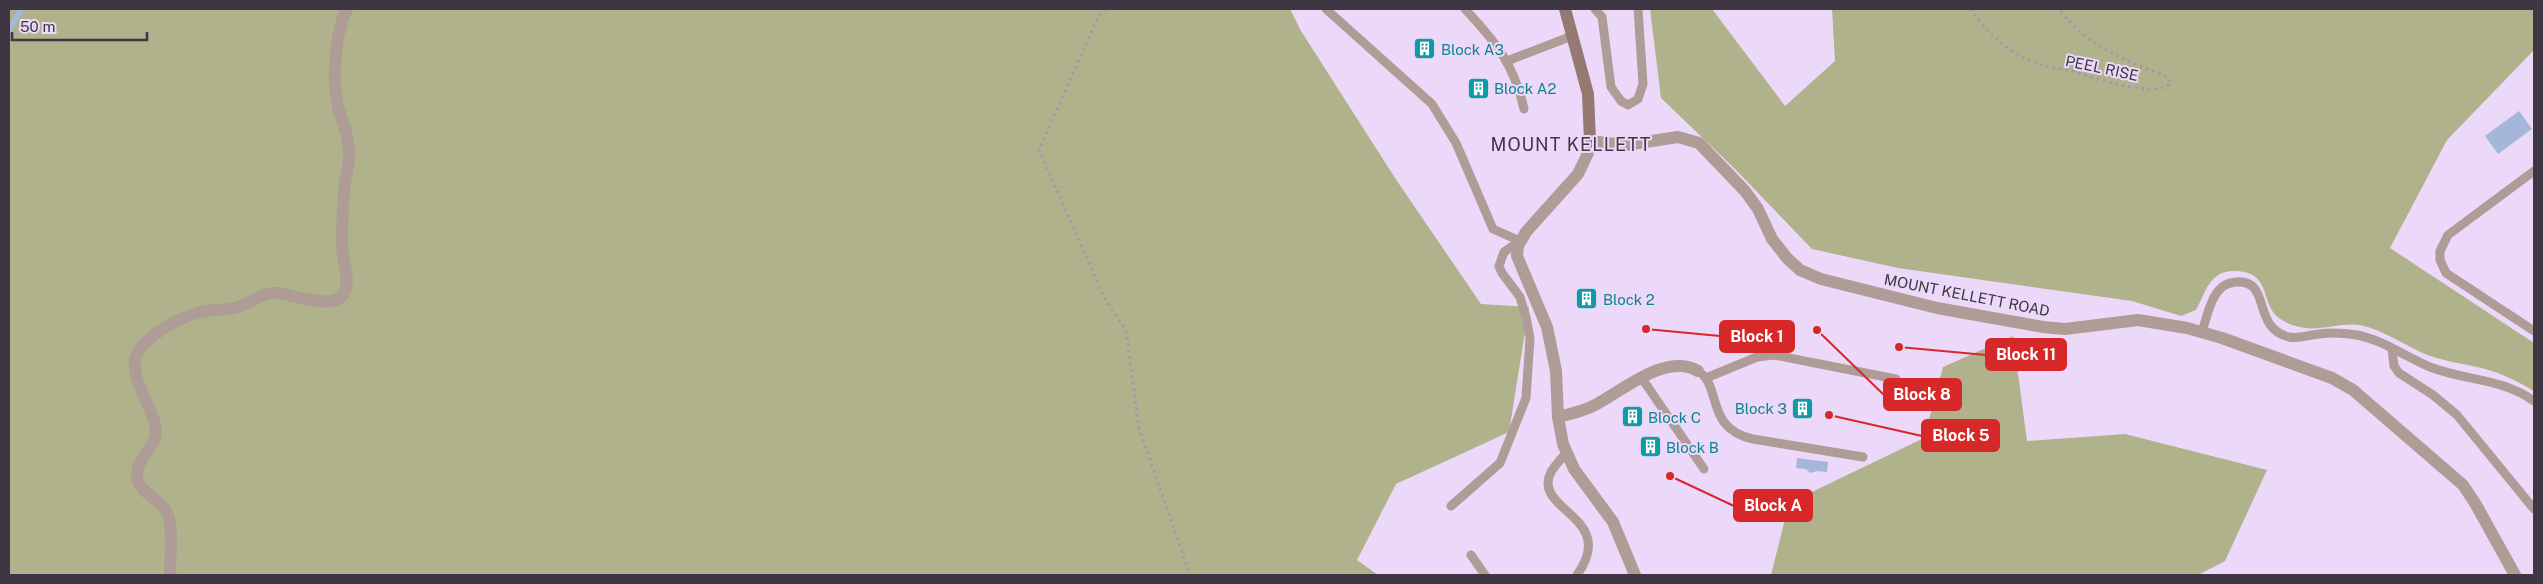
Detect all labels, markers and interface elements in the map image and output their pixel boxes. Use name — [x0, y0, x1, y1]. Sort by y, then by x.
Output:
scale bar — [12, 10, 148, 42]
text: 50 m — [20, 18, 55, 35]
building icon: Block A3 — [1413, 37, 1437, 61]
place label: Block A3 — [1441, 41, 1504, 58]
street label: PEEL RISE — [2064, 52, 2140, 84]
building icon: Block A2 — [1466, 76, 1490, 100]
place label: Block A2 — [1494, 80, 1556, 97]
district label: MOUNT KELLETT — [1491, 134, 1651, 155]
street label: MOUNT KELLETT ROAD — [1883, 271, 2051, 319]
building icon: Block 2 — [1575, 287, 1599, 311]
place label: Block 2 — [1603, 291, 1655, 308]
callout: Block 1 — [1720, 321, 1794, 352]
text: Block 1 — [1730, 327, 1784, 346]
callout: Block 11 — [1986, 339, 2066, 370]
text: Block 11 — [1996, 345, 2056, 364]
callout: Block 8 — [1884, 379, 1961, 410]
text: Block 8 — [1893, 385, 1951, 404]
building icon: Block 3 — [1791, 396, 1815, 420]
place label: Block 3 — [1735, 400, 1787, 417]
building icon: Block C — [1620, 405, 1644, 429]
place label: Block C — [1648, 409, 1701, 426]
callout: Block 5 — [1922, 420, 1999, 451]
text: Block 5 — [1932, 426, 1990, 445]
building icon: Block B — [1638, 435, 1662, 459]
place label: Block B — [1666, 439, 1719, 456]
callout: Block A — [1734, 490, 1812, 521]
text: Block A — [1744, 496, 1802, 515]

